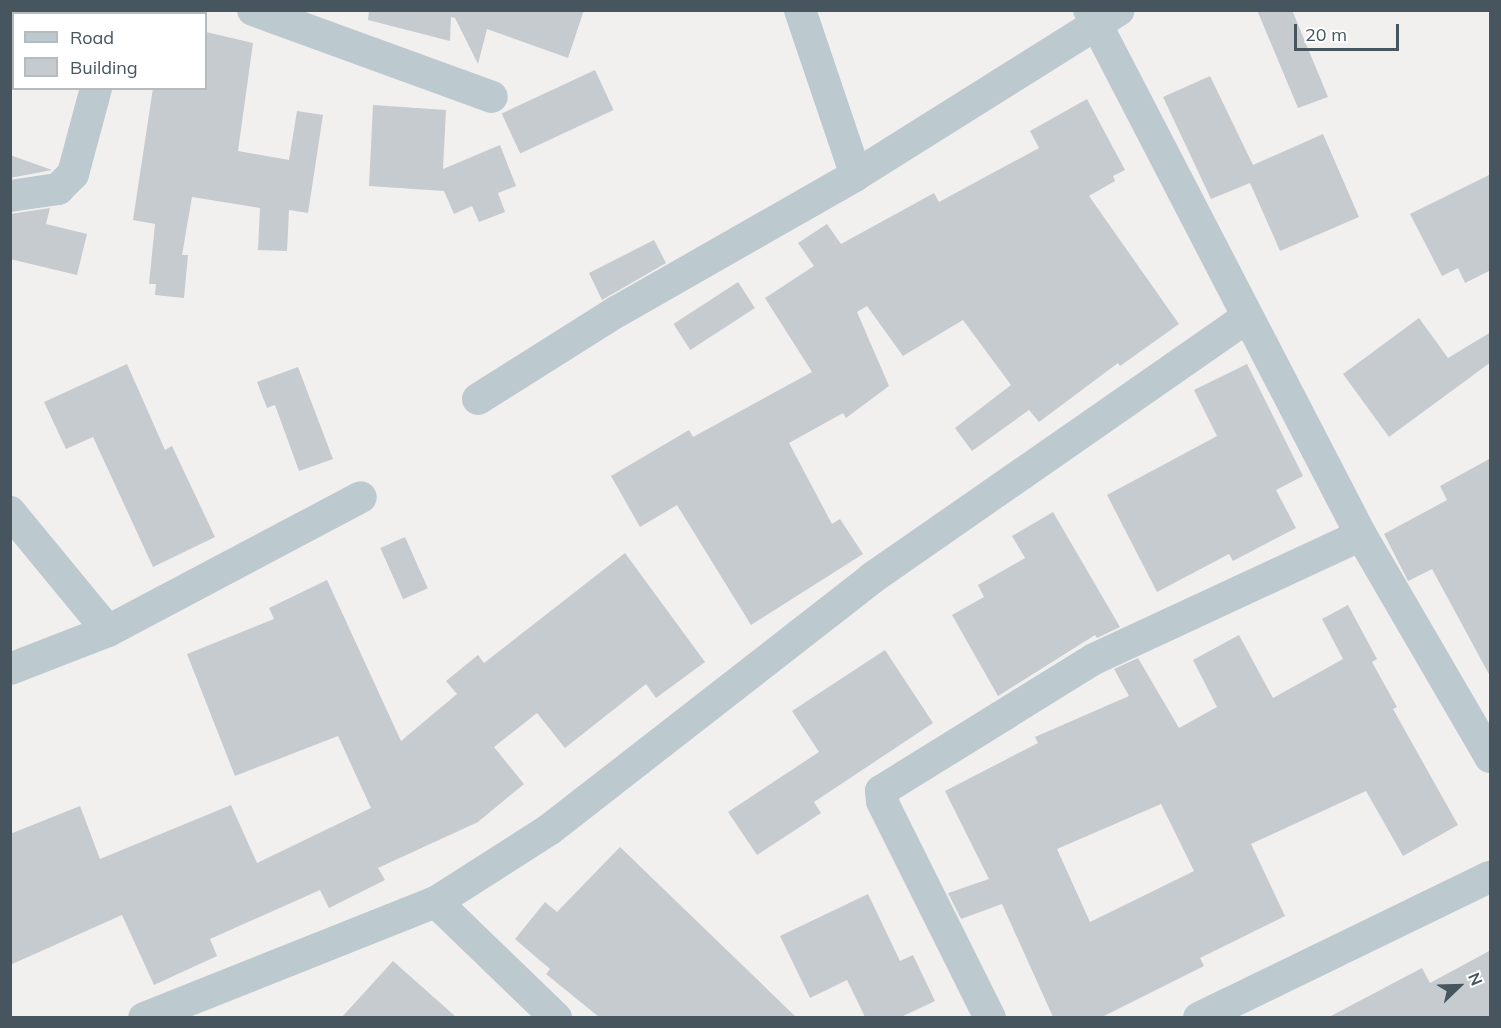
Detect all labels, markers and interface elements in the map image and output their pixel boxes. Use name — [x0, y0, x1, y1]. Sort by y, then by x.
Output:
legend — [12, 12, 207, 90]
scale bar — [1297, 12, 1402, 50]
text: 20 m — [1305, 23, 1347, 46]
text: Road — [70, 26, 114, 49]
text: Building — [70, 56, 138, 79]
north arrow — [1429, 956, 1489, 1016]
text: N — [1464, 969, 1487, 988]

